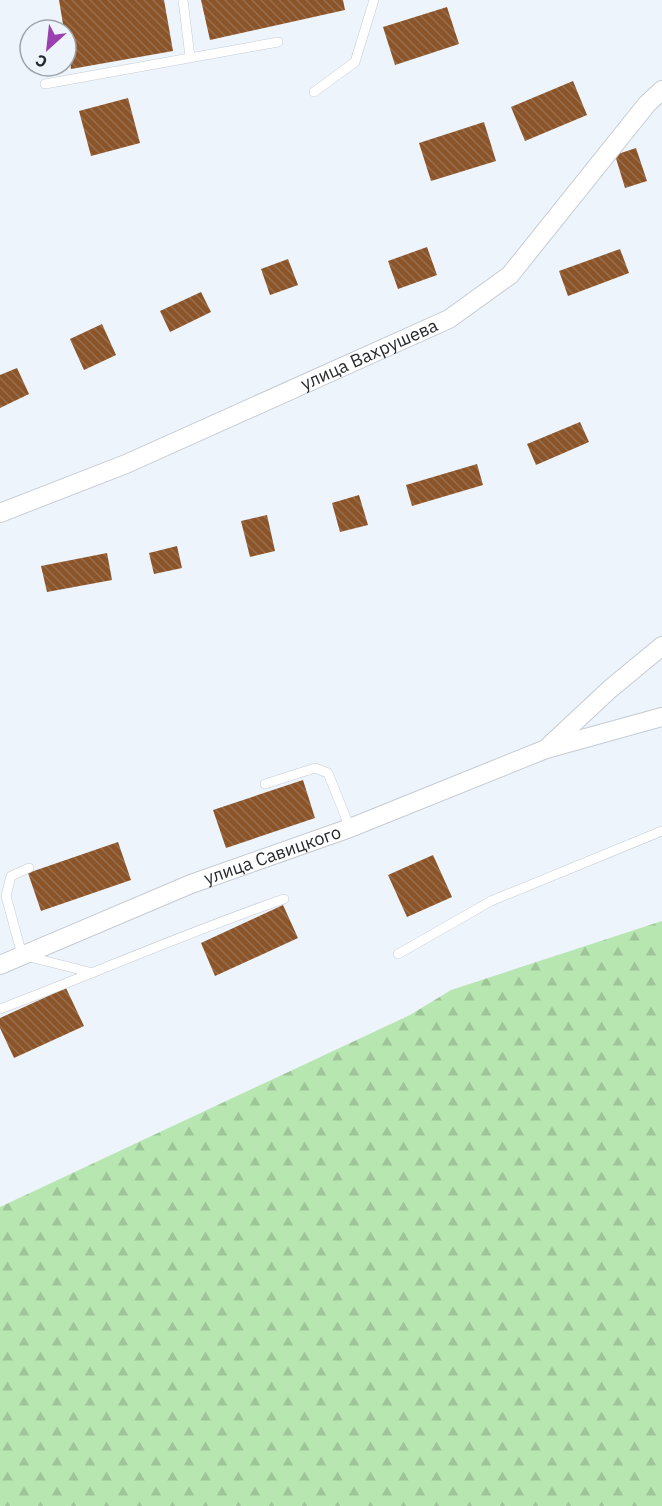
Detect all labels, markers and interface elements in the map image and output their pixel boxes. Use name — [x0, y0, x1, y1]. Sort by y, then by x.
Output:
north arrow — [18, 18, 78, 78]
text: С — [32, 50, 50, 73]
street label: улица Вахрушева — [297, 313, 442, 395]
street label: улица Савицкого — [201, 820, 344, 890]

